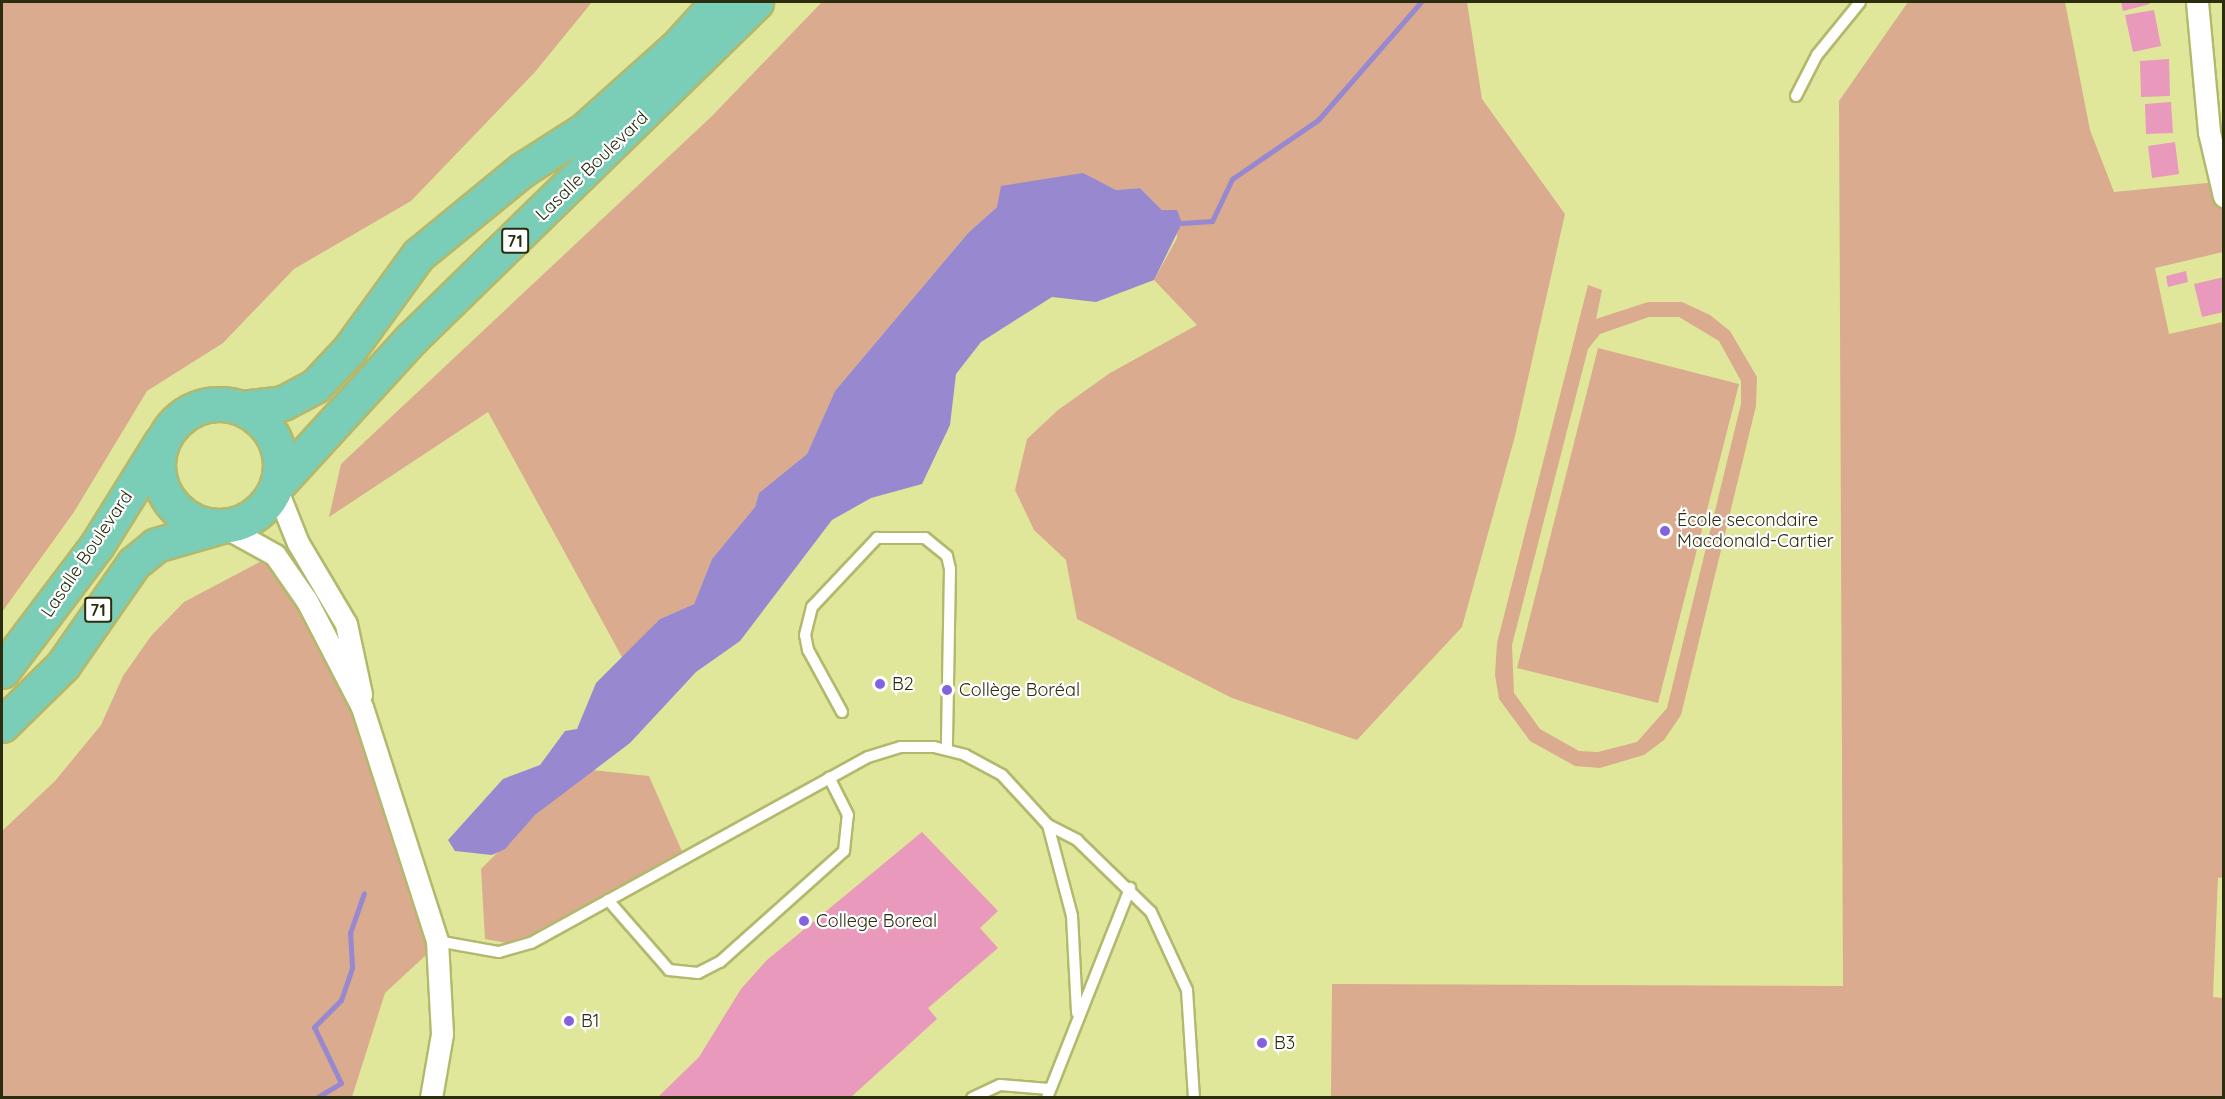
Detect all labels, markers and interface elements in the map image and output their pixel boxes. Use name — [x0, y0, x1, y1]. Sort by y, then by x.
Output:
street label: Lasalle Boulevard — [531, 107, 653, 225]
road number: 71 — [500, 228, 530, 254]
street label: Lasalle Boulevard — [37, 487, 137, 621]
place label: École secondaire Macdonald-Cartier — [1677, 510, 1834, 552]
marker: École secondaire Macdonald-Cartier — [1658, 524, 1672, 538]
road number: 71 — [83, 597, 113, 623]
place label: B2 — [892, 673, 914, 695]
marker: B2 — [873, 677, 887, 691]
place label: Collège Boréal — [959, 679, 1080, 701]
marker: Collège Boréal — [940, 683, 954, 697]
place label: College Boreal — [816, 910, 937, 932]
marker: College Boreal — [797, 914, 811, 928]
place label: B1 — [581, 1010, 599, 1032]
marker: B1 — [562, 1014, 576, 1028]
place label: B3 — [1274, 1032, 1295, 1054]
marker: B3 — [1255, 1036, 1269, 1050]

